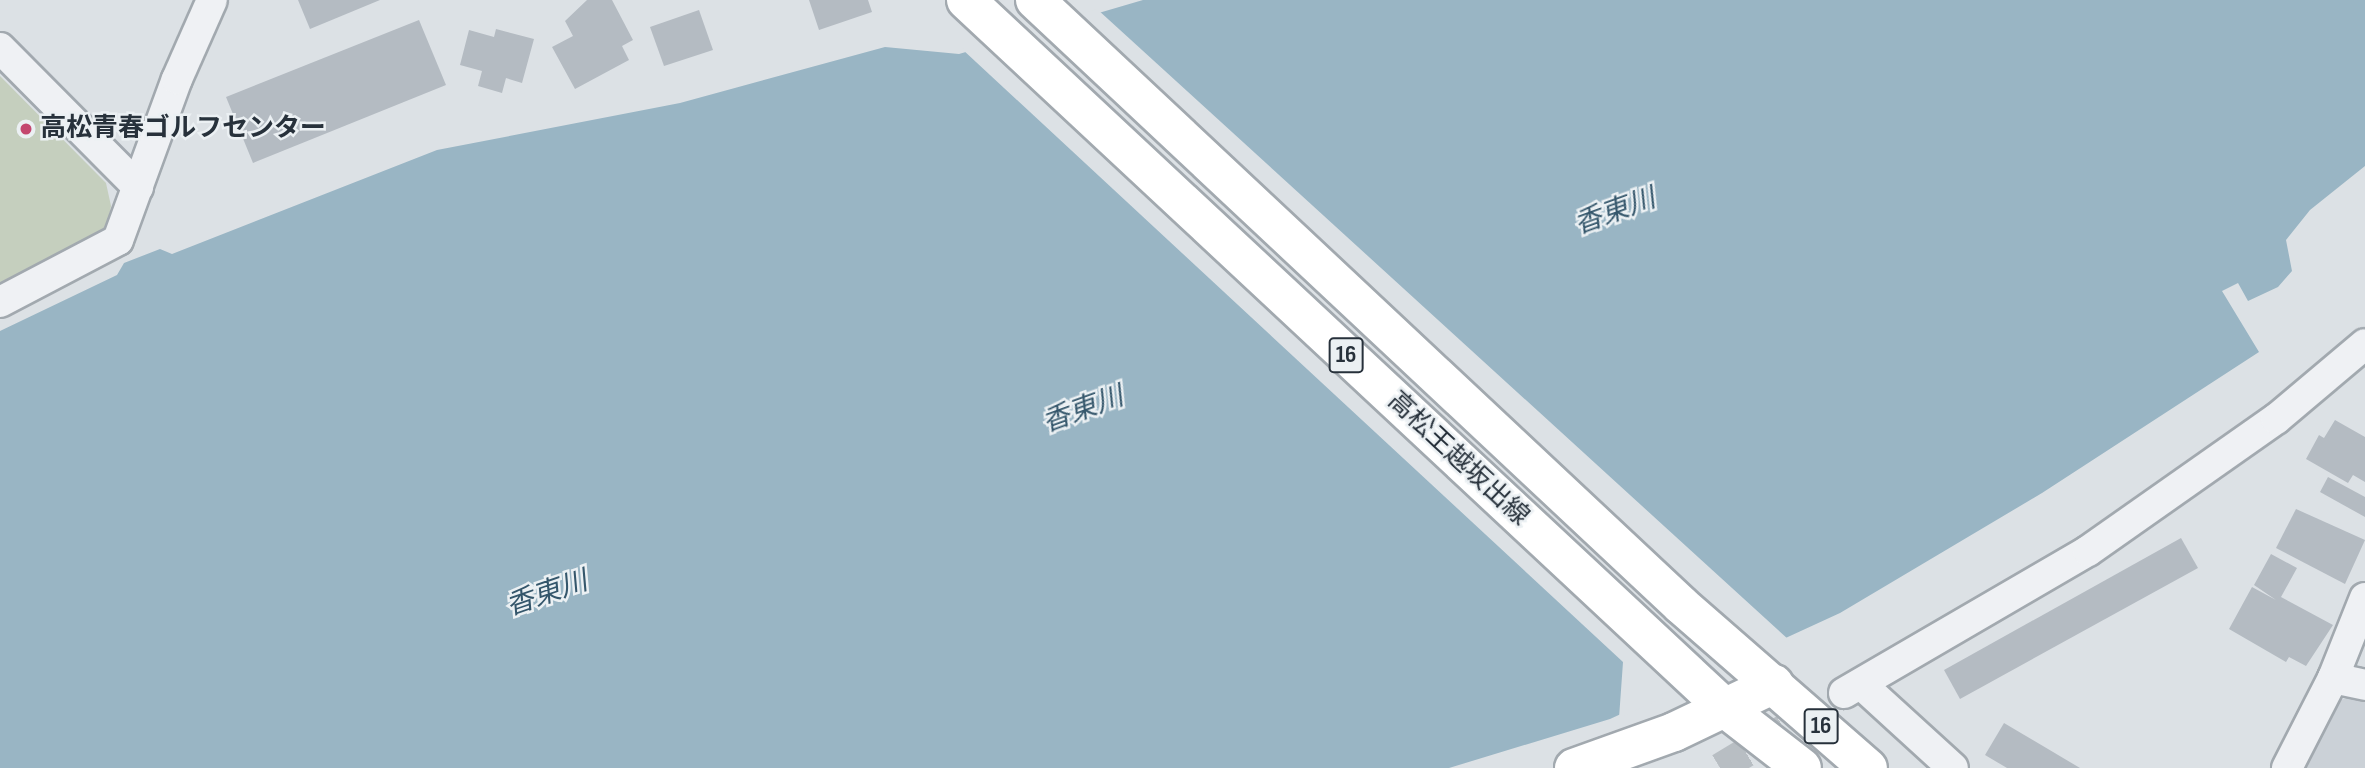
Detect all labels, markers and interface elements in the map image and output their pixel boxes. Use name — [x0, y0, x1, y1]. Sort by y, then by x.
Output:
place label: 高松青春ゴルフセンター — [40, 113, 326, 145]
marker: 高松青春ゴルフセンター — [18, 121, 34, 137]
water label: 香東川 — [1570, 182, 1660, 242]
road number: 16 — [1328, 334, 1364, 376]
water label: 香東川 — [1038, 380, 1128, 440]
street label: 高松王越坂出線 — [1381, 386, 1535, 532]
water label: 香東川 — [502, 564, 592, 624]
road number: 16 — [1804, 706, 1839, 746]

